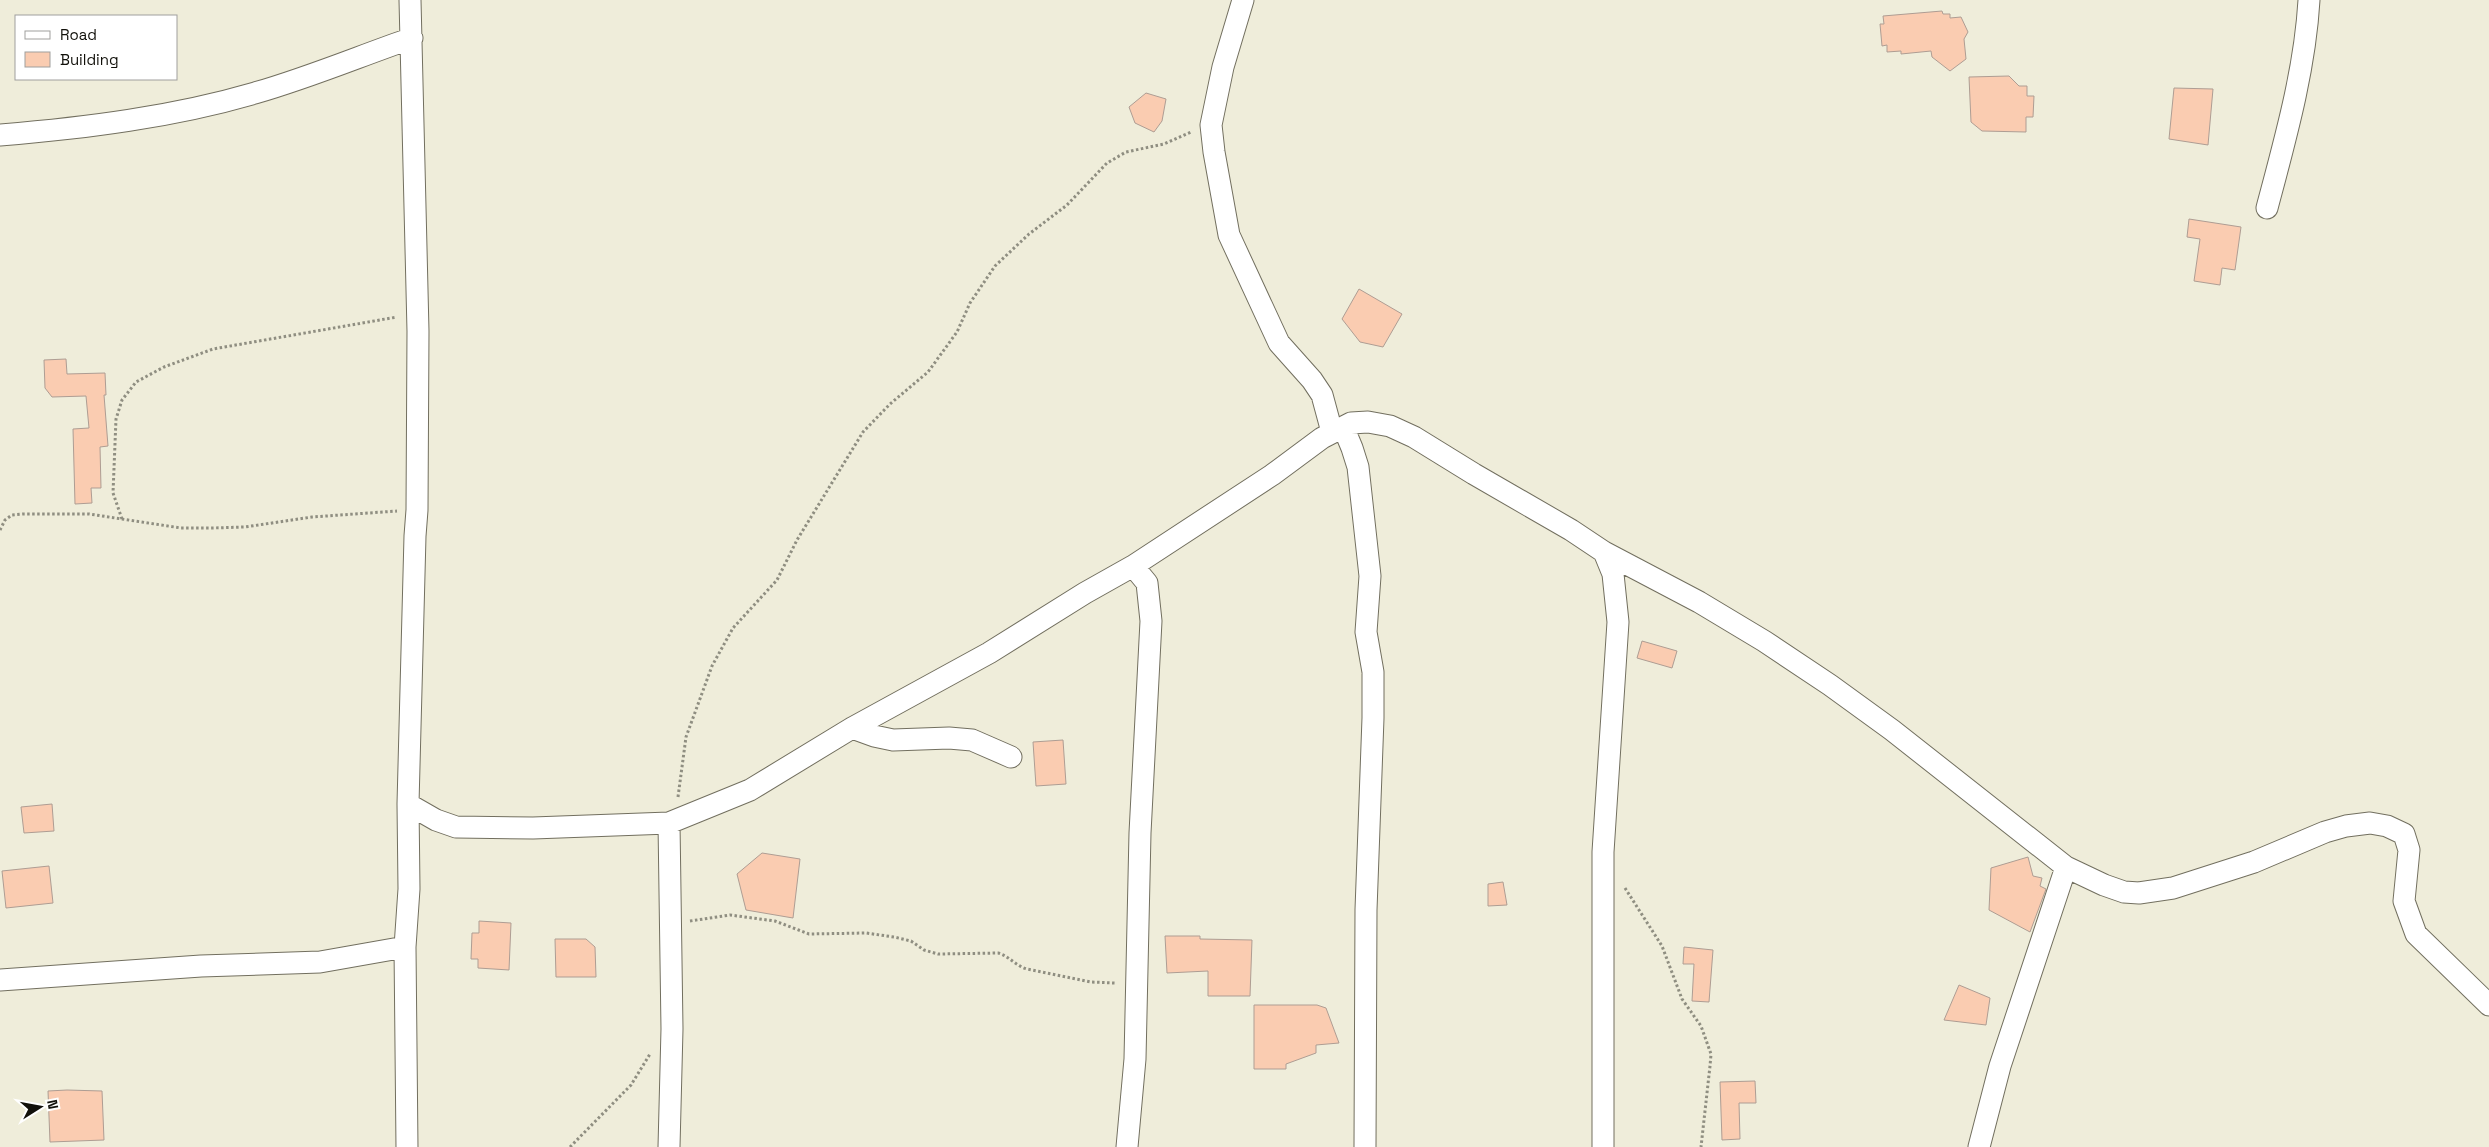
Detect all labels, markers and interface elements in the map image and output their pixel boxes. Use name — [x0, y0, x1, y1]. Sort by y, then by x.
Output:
legend — [15, 15, 178, 80]
text: Road — [60, 25, 97, 44]
text: Building — [60, 50, 119, 69]
north arrow — [15, 1082, 65, 1132]
text: N — [43, 1098, 62, 1111]

